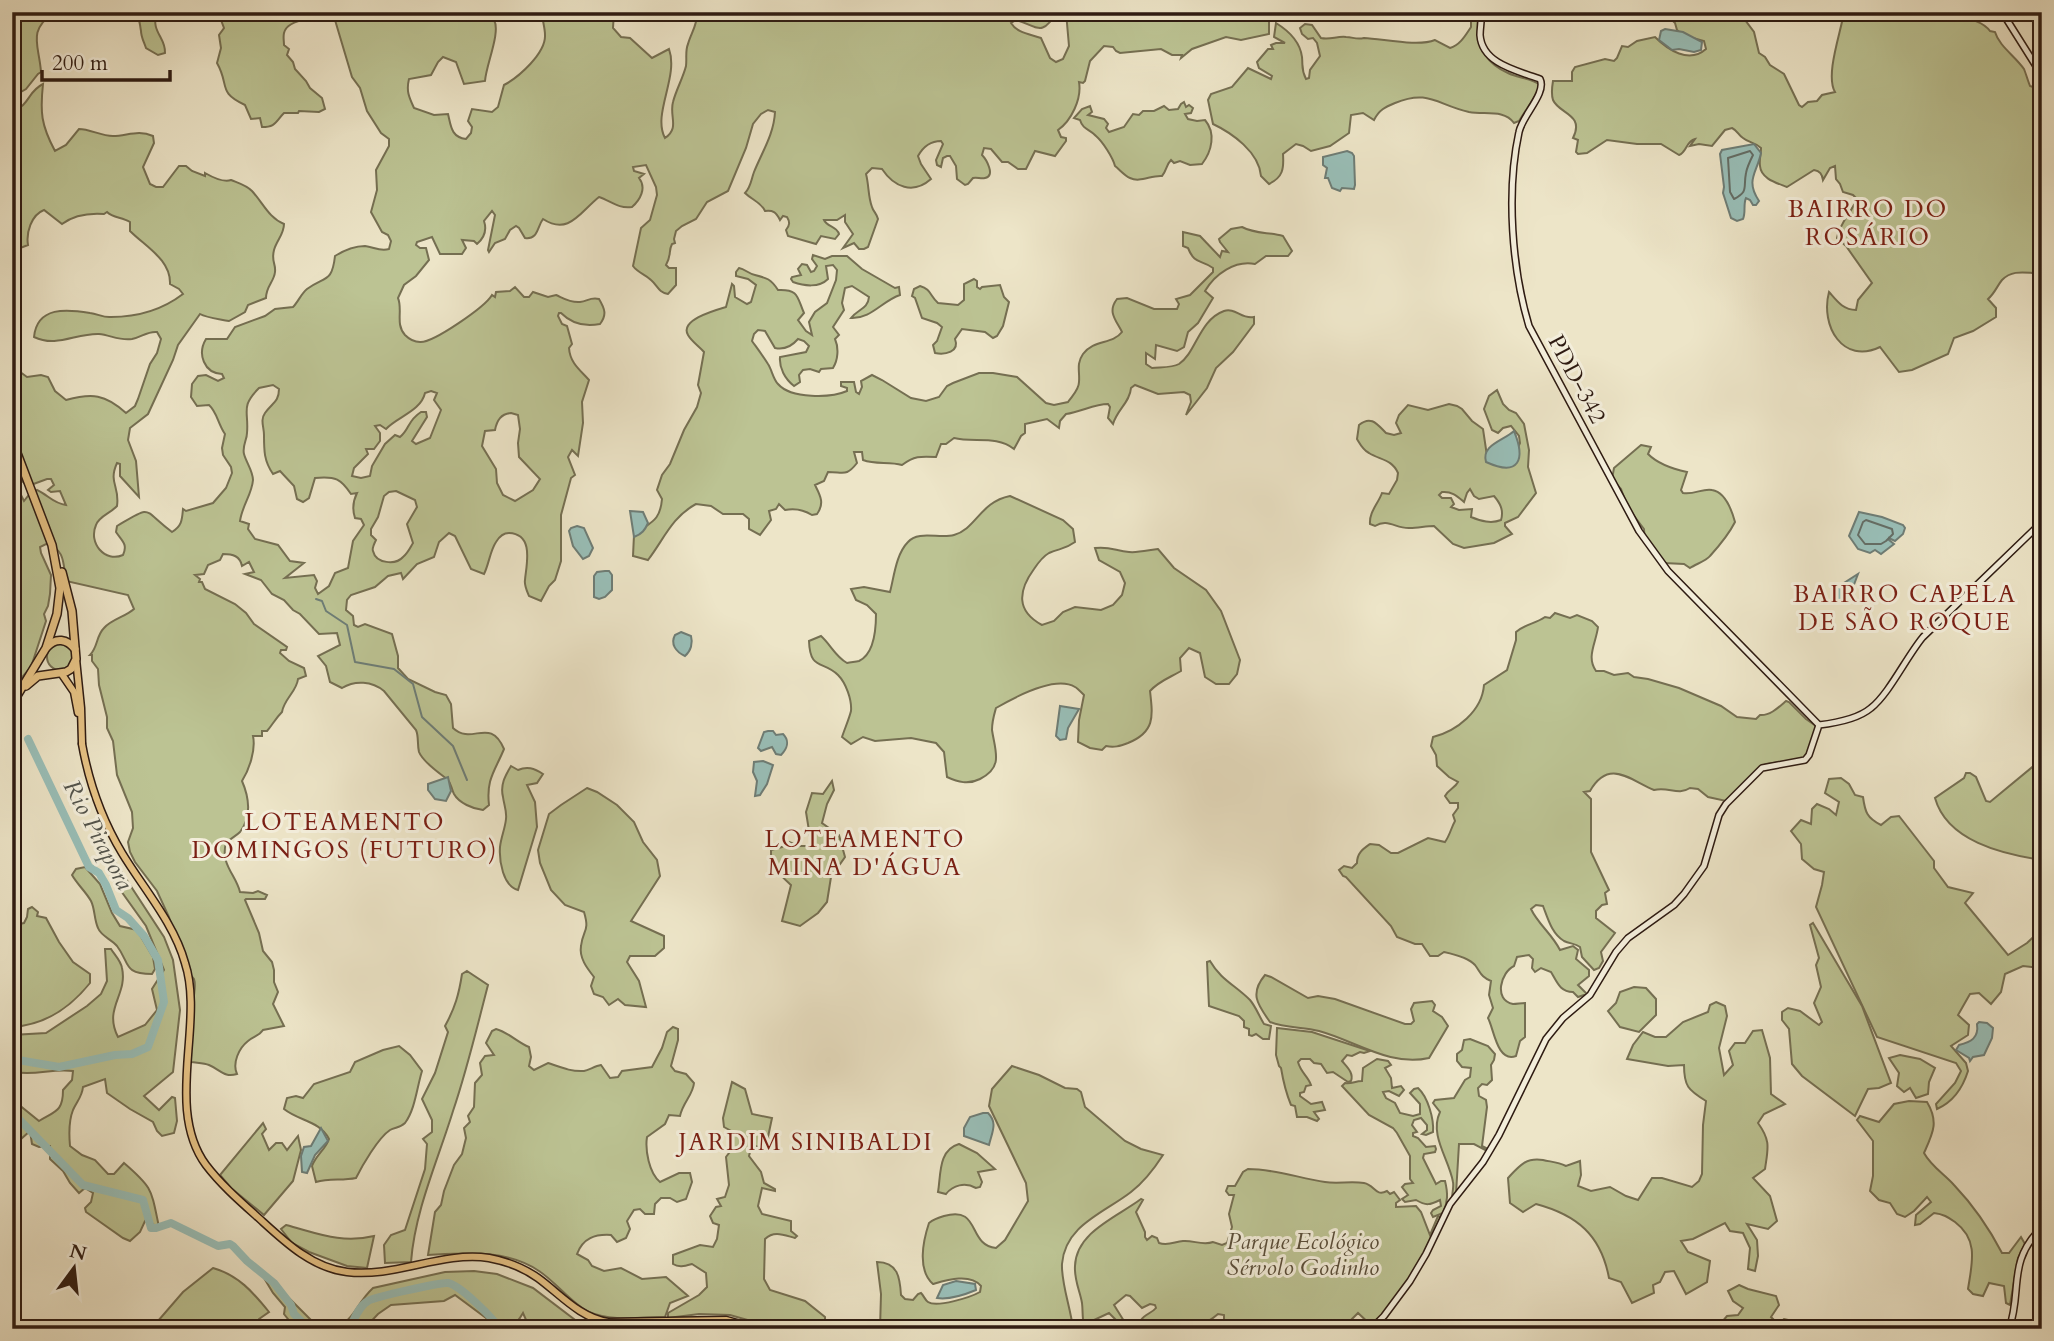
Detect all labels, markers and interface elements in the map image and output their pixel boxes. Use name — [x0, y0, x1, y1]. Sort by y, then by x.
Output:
scale bar — [42, 38, 170, 82]
text: 200 m — [52, 49, 108, 78]
district label: BAIRRO DO ROSÁRIO — [1788, 193, 1948, 254]
street label: PDD-342 — [1541, 329, 1613, 429]
district label: BAIRRO CAPELA DE SÃO ROQUE — [1793, 578, 2017, 639]
water label: Rio Pirapora — [55, 774, 141, 896]
district label: LOTEAMENTO DOMINGOS (FUTURO) — [192, 806, 498, 867]
district label: LOTEAMENTO MINA D'ÁGUA — [765, 823, 965, 884]
district label: JARDIM SINIBALDI — [675, 1126, 934, 1159]
park label: Parque Ecológico Sérvolo Godinho — [1227, 1226, 1380, 1283]
north arrow — [38, 1232, 108, 1302]
text: N — [67, 1238, 90, 1267]

